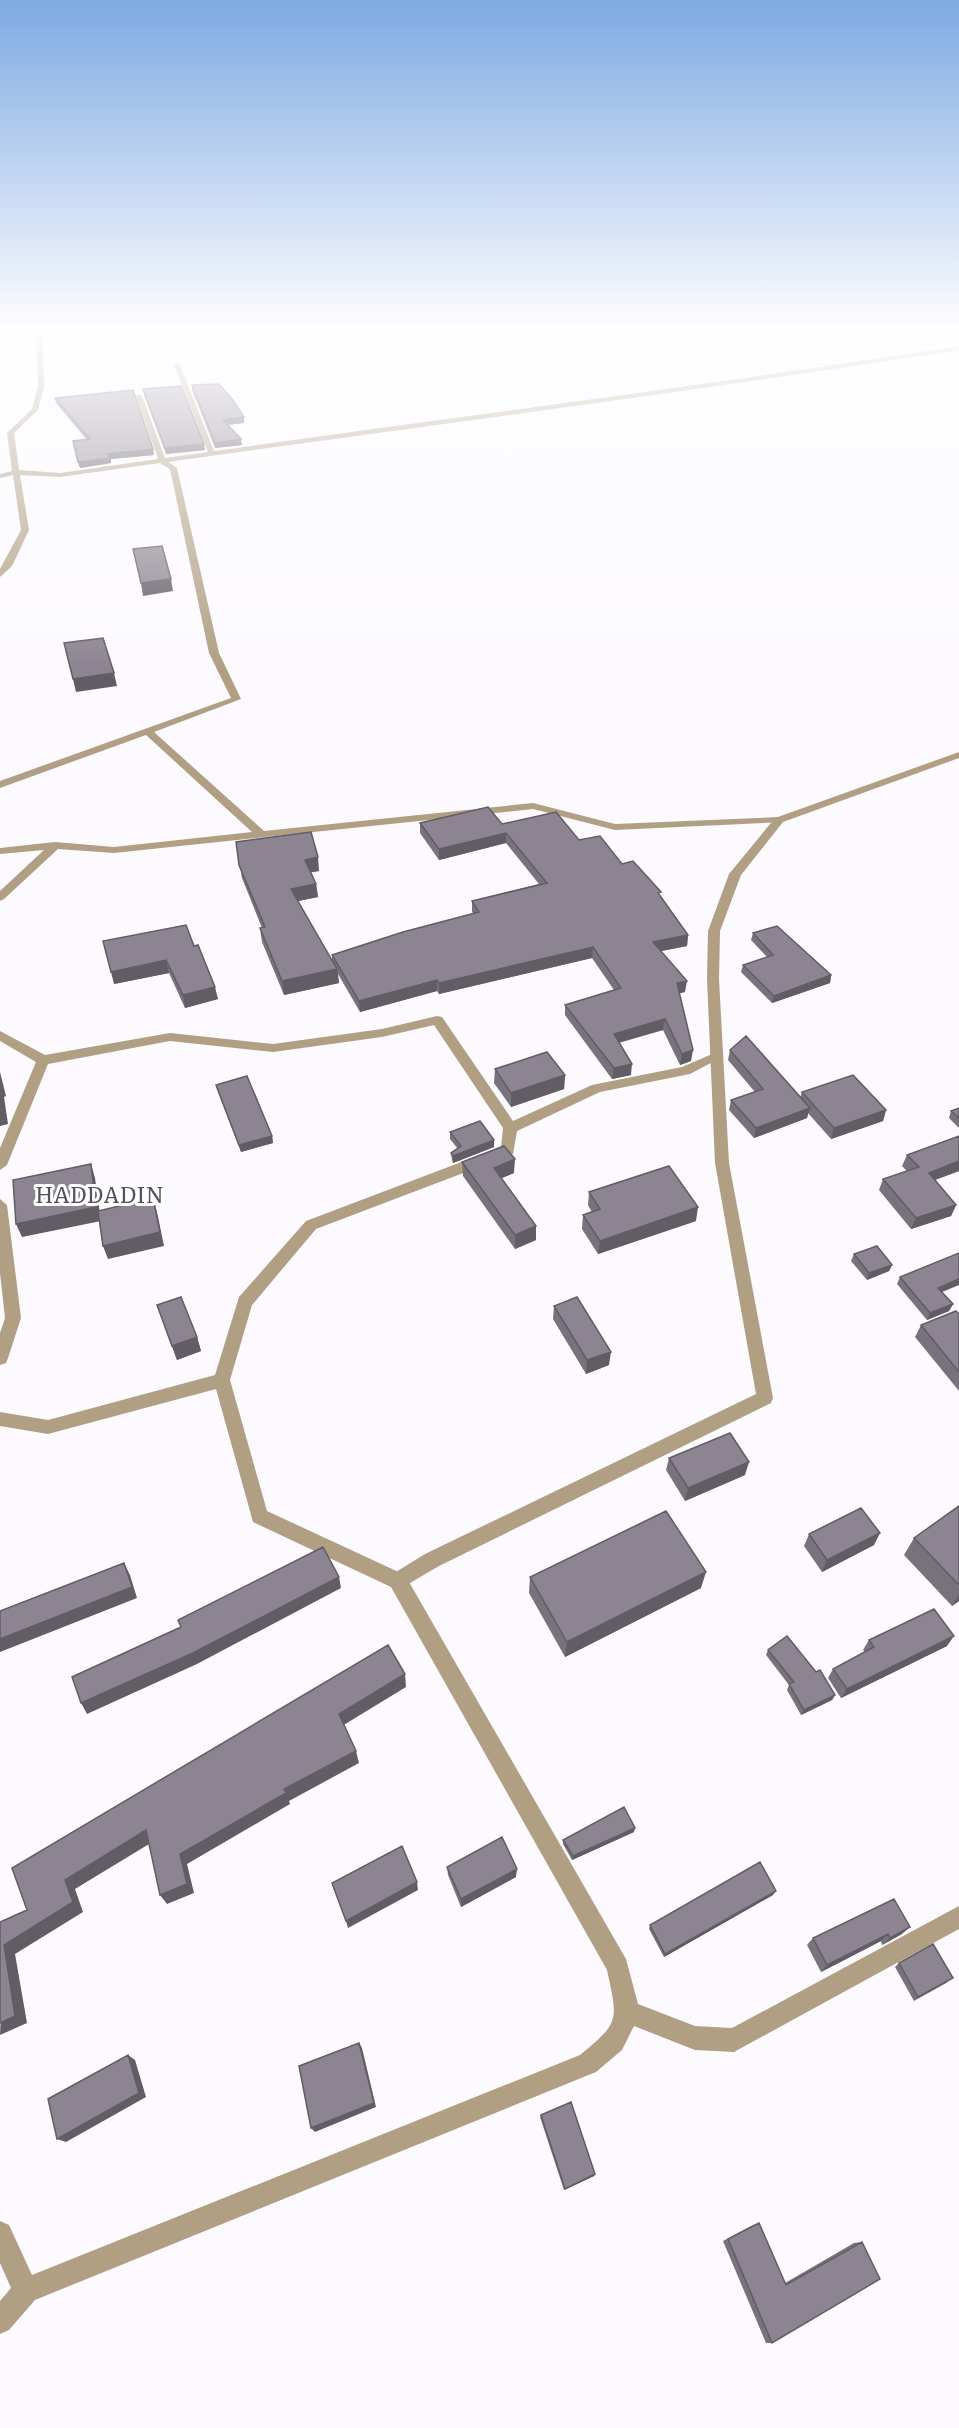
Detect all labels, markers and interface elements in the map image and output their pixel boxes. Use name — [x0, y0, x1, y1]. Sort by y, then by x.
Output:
district label: HADDADIN — [36, 1182, 164, 1209]

